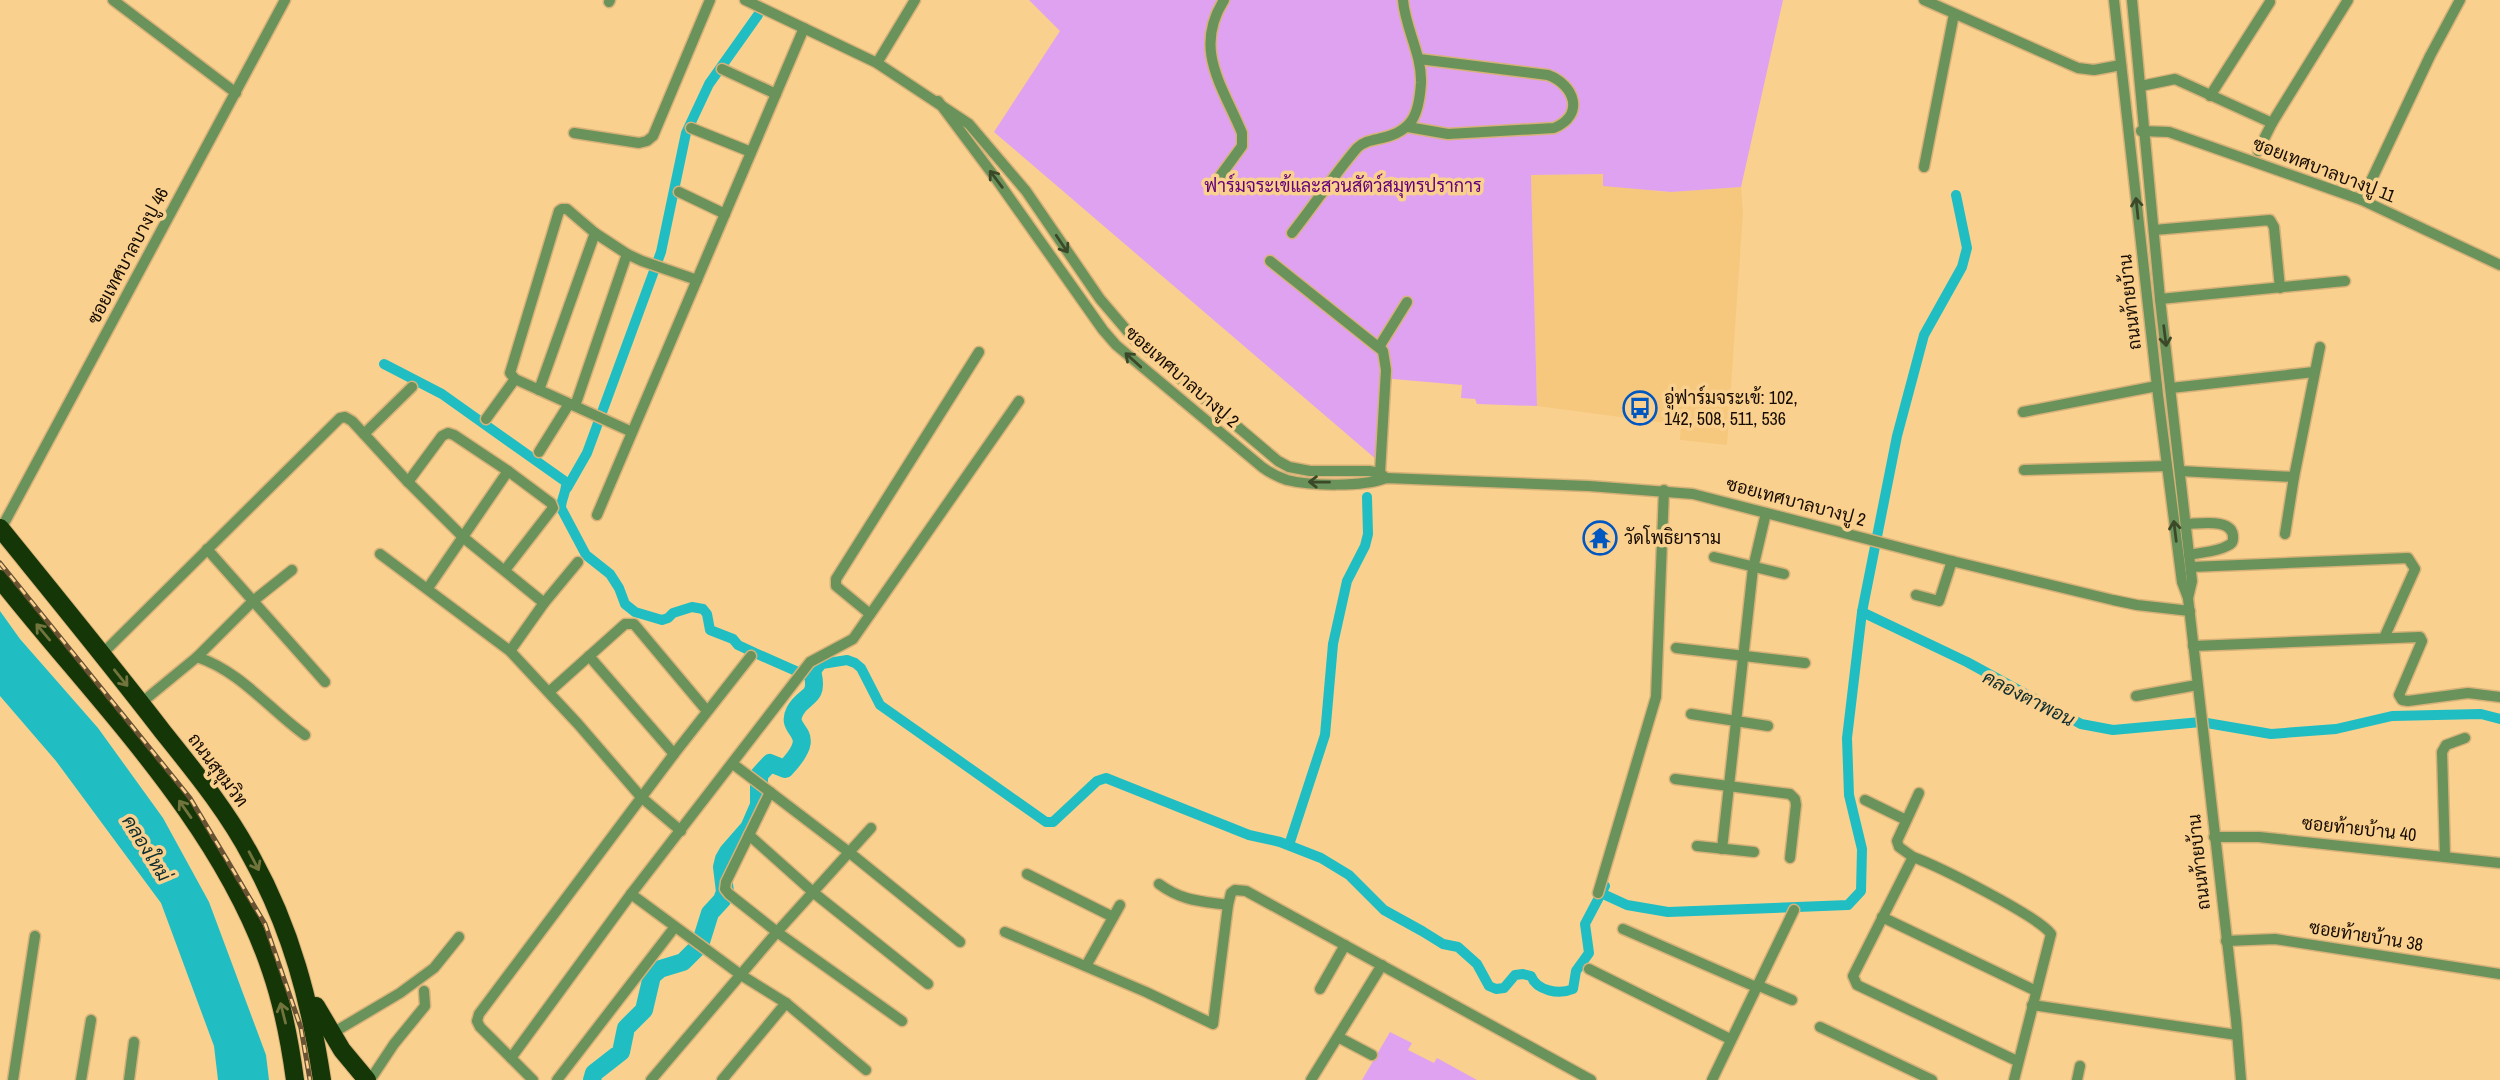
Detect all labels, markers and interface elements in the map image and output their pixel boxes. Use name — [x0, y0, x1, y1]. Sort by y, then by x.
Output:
street label: ซอยเทศบาลบางปู 11 — [2249, 131, 2400, 209]
one-way arrow — [989, 170, 1004, 189]
park label: ฟาร์มจระเข้และสวนสัตว์สมุทรปราการ — [1204, 173, 1482, 198]
street label: ซอยเทศบาลบางปู 46 — [81, 183, 175, 329]
one-way arrow — [2130, 197, 2143, 220]
one-way arrow — [1055, 233, 1069, 253]
street label: ถนนท้ายบ้าน — [2112, 253, 2147, 351]
street label: ซอยเทศบาลบางปู 2 — [1119, 320, 1245, 434]
one-way arrow — [2158, 324, 2171, 347]
one-way arrow — [1124, 352, 1142, 368]
place label: อู่ฟาร์มจระเข้: 102, 142, 508, 511, 536 — [1664, 385, 1798, 431]
bus stop icon: อู่ฟาร์มจระเข้: 102, 142, 508, 511, 536 — [1621, 389, 1659, 427]
street label: ซอยเทศบาลบางปู 2 — [1723, 471, 1869, 533]
one-way arrow — [1308, 476, 1331, 489]
temple icon: วัดโพธิยาราม — [1581, 519, 1619, 557]
one-way arrow — [2169, 521, 2182, 543]
place label: วัดโพธิยาราม — [1624, 525, 1721, 550]
one-way arrow — [35, 623, 51, 641]
water label: คลองตาพอน — [1979, 664, 2079, 732]
one-way arrow — [113, 668, 128, 686]
street label: ถนนสุขุมวิท — [182, 728, 254, 812]
one-way arrow — [178, 800, 192, 820]
water label: คลองใหม่ — [117, 810, 178, 887]
street label: ซอยท้ายบ้าน 40 — [2300, 810, 2418, 847]
street label: ถนนท้ายบ้าน — [2181, 813, 2216, 911]
one-way arrow — [247, 851, 261, 871]
street label: ซอยท้ายบ้าน 38 — [2307, 914, 2425, 957]
one-way arrow — [275, 1002, 289, 1025]

